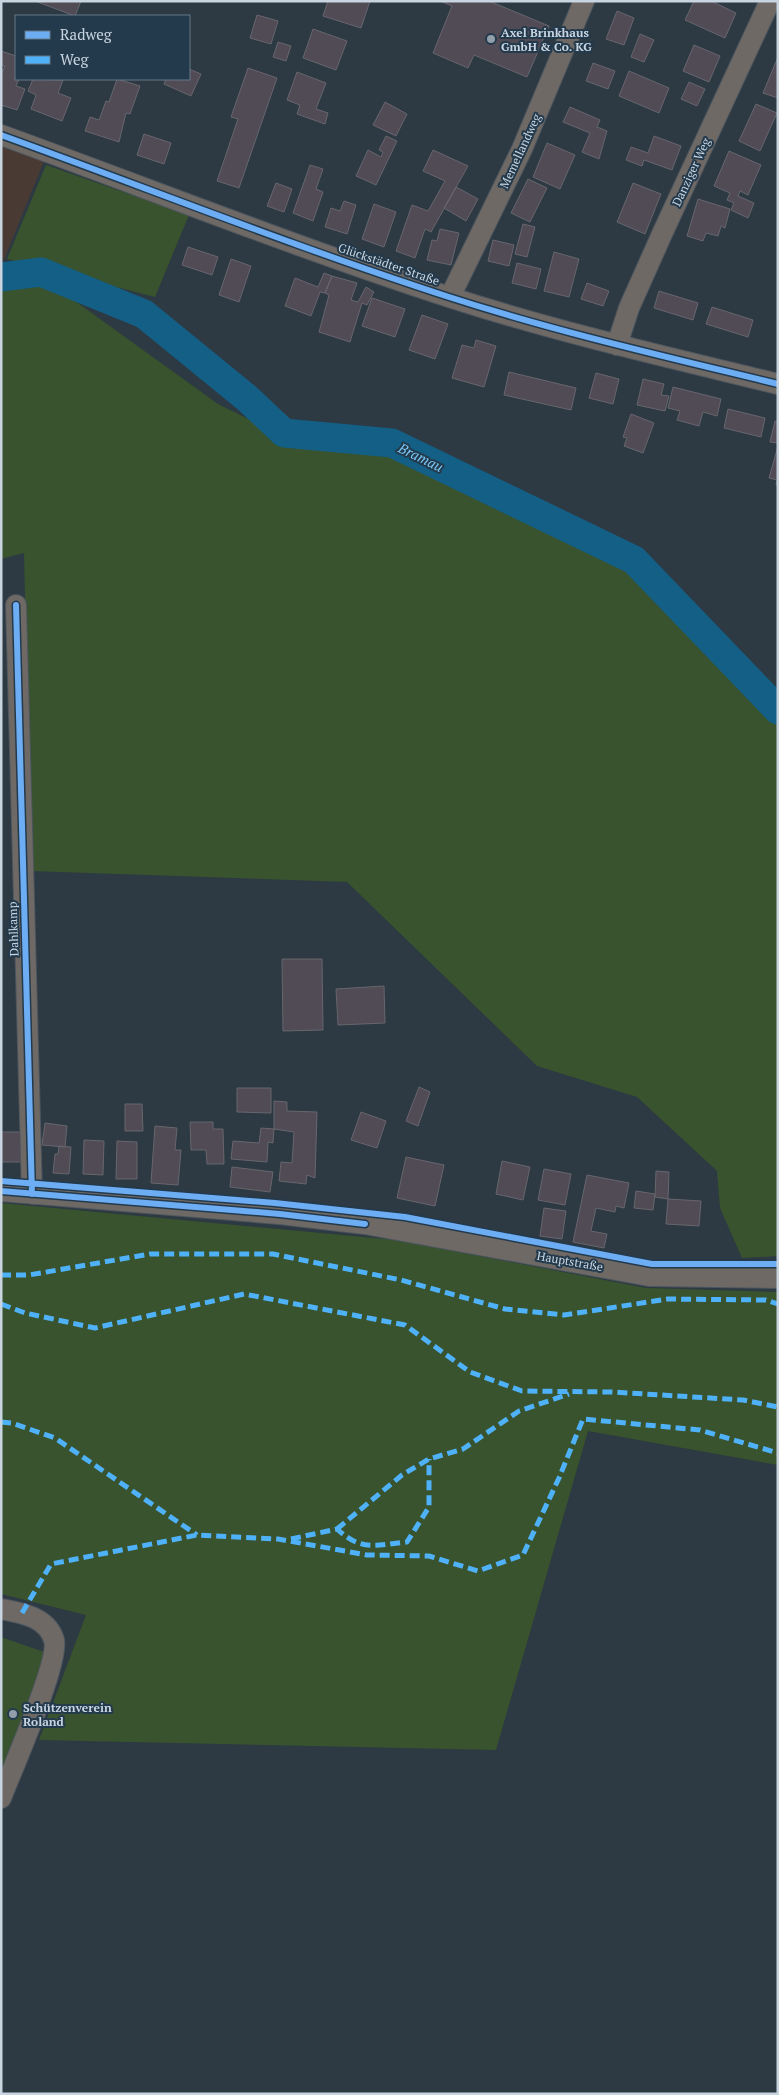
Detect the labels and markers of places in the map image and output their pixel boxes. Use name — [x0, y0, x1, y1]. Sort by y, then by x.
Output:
place label: Axel Brinkhaus GmbH & Co. KG — [501, 25, 592, 54]
marker: Axel Brinkhaus GmbH & Co. KG — [485, 33, 497, 45]
place label: Schützenverein Roland — [23, 1700, 112, 1729]
marker: Schützenverein Roland — [7, 1708, 19, 1720]

